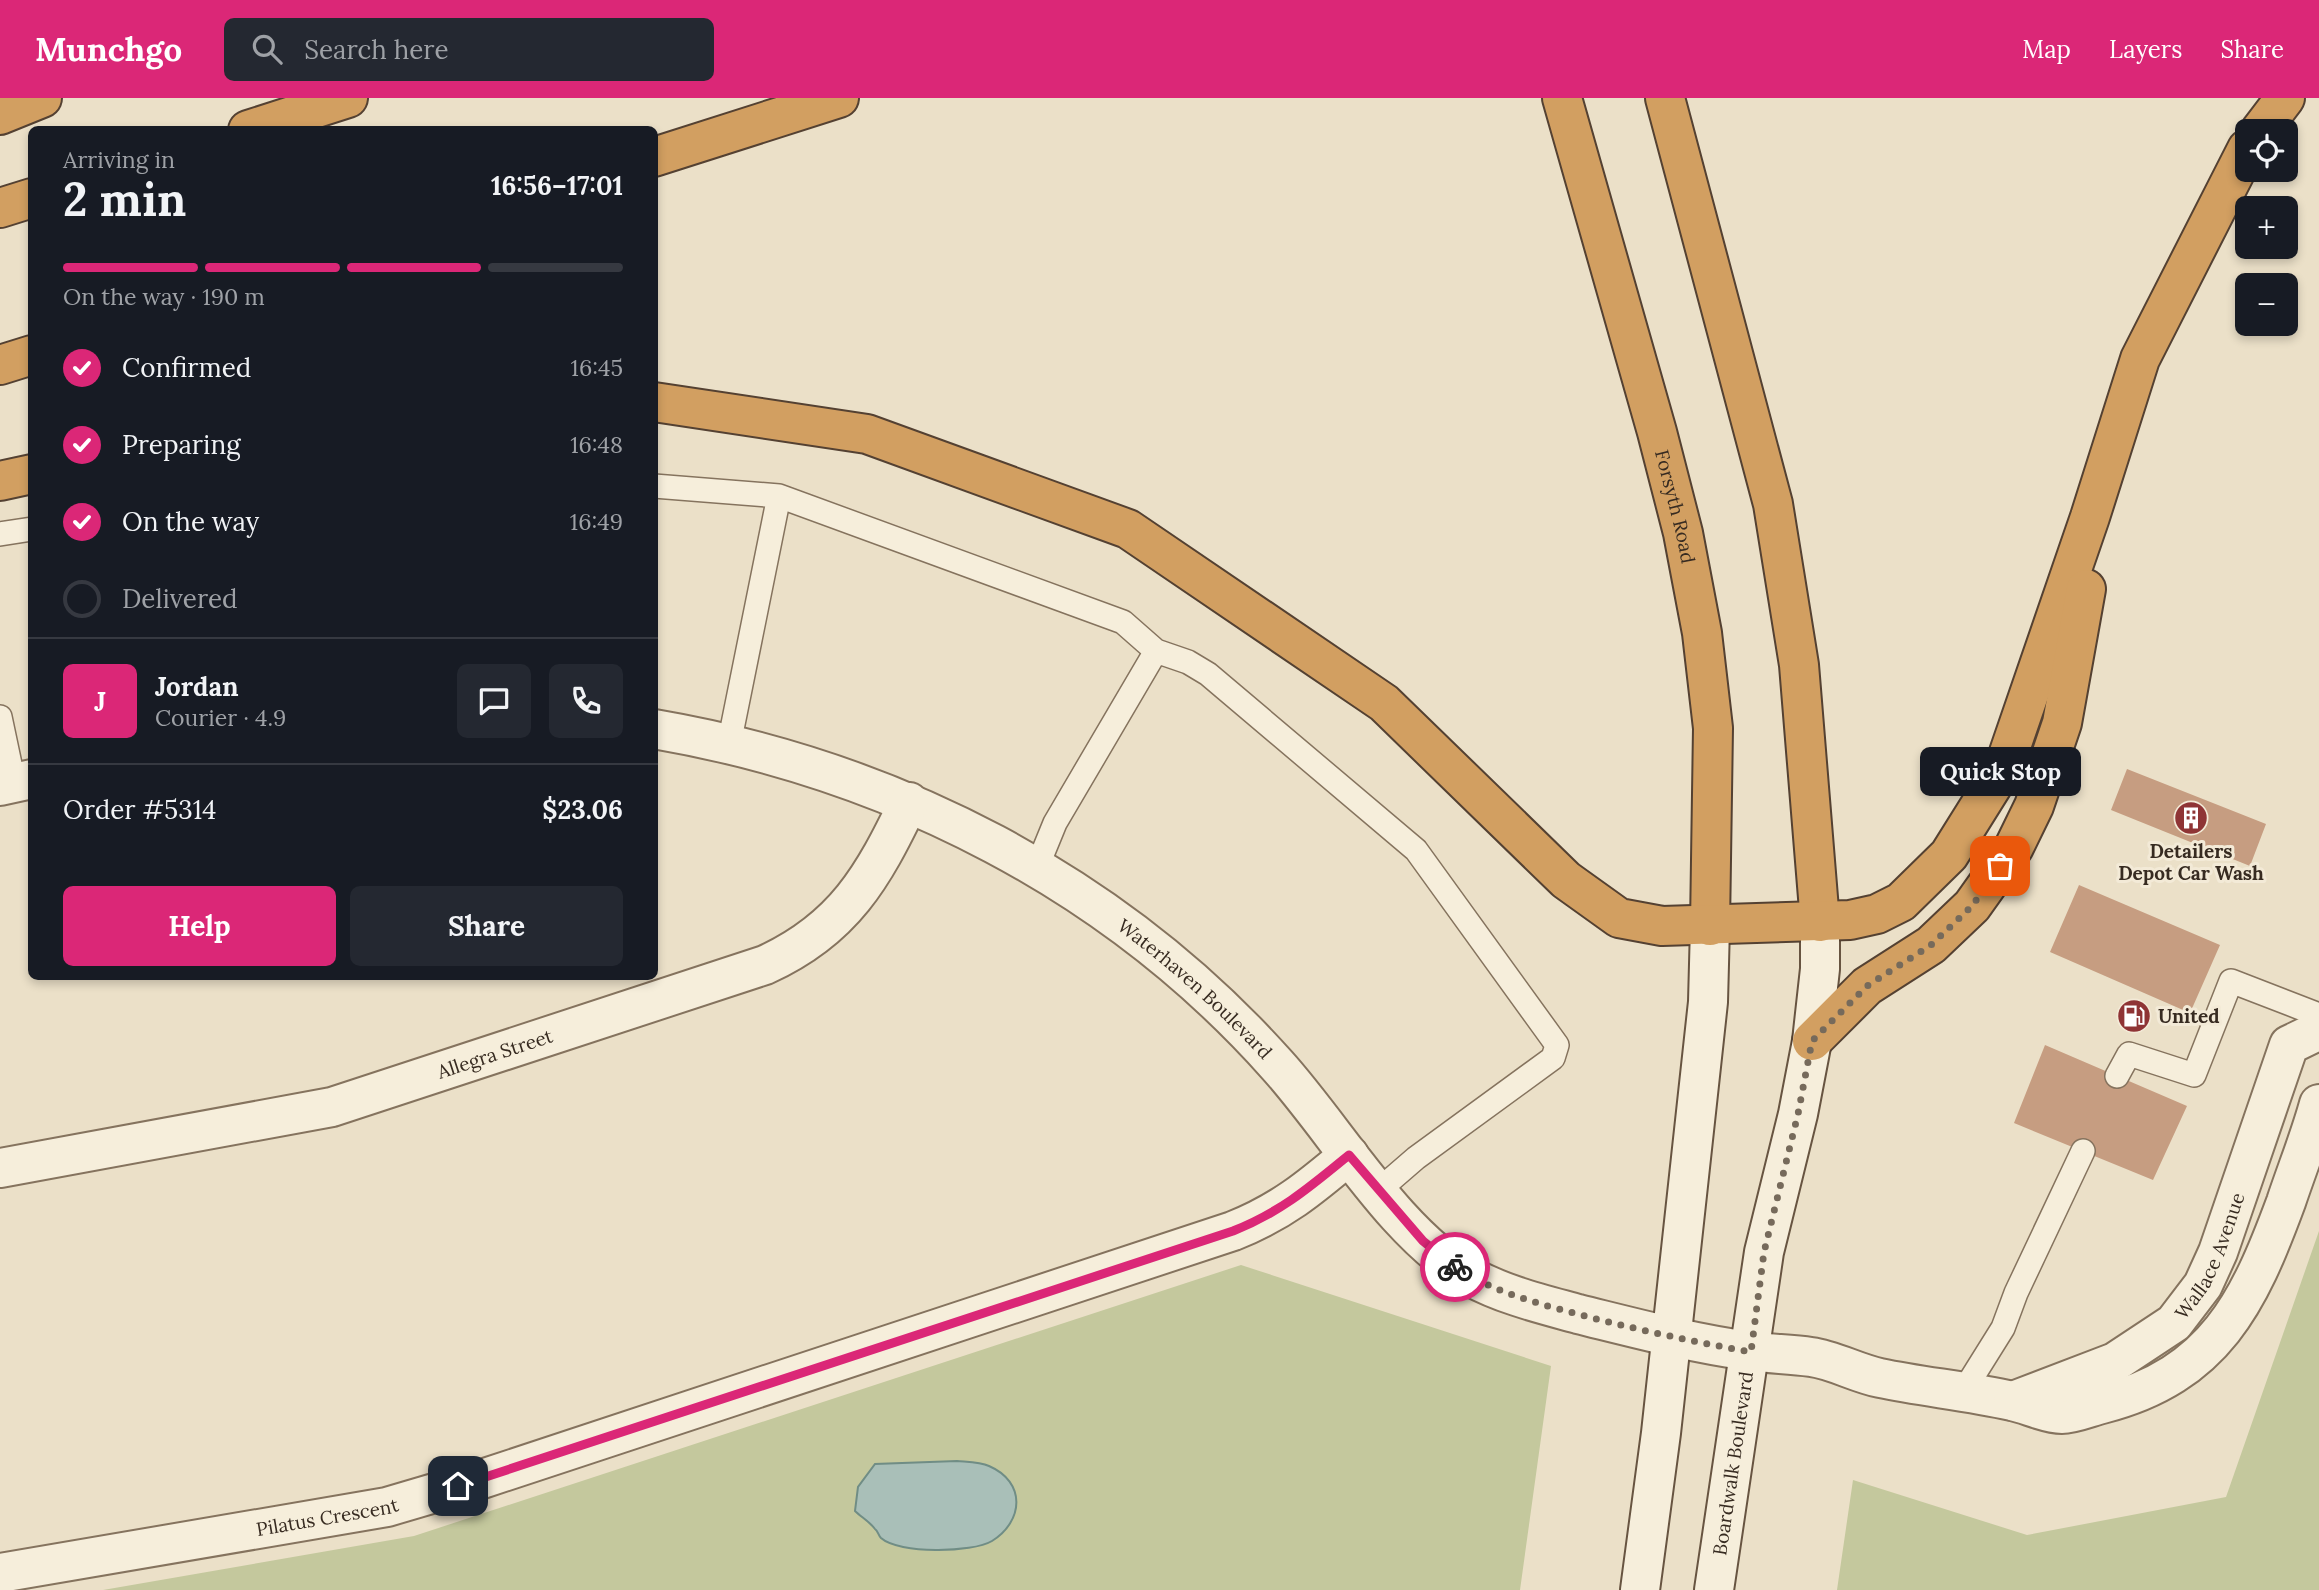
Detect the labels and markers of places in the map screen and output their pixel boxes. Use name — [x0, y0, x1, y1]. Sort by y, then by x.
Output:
callout: Quick Stop — [1920, 747, 2080, 796]
building icon: Detailers Depot Car Wash — [2172, 799, 2210, 837]
pin — [1970, 836, 2030, 896]
place label: Detailers Depot Car Wash — [2118, 839, 2264, 885]
fuel station icon: United — [2115, 997, 2153, 1035]
place label: United — [2158, 1004, 2220, 1028]
pin — [428, 1456, 488, 1516]

